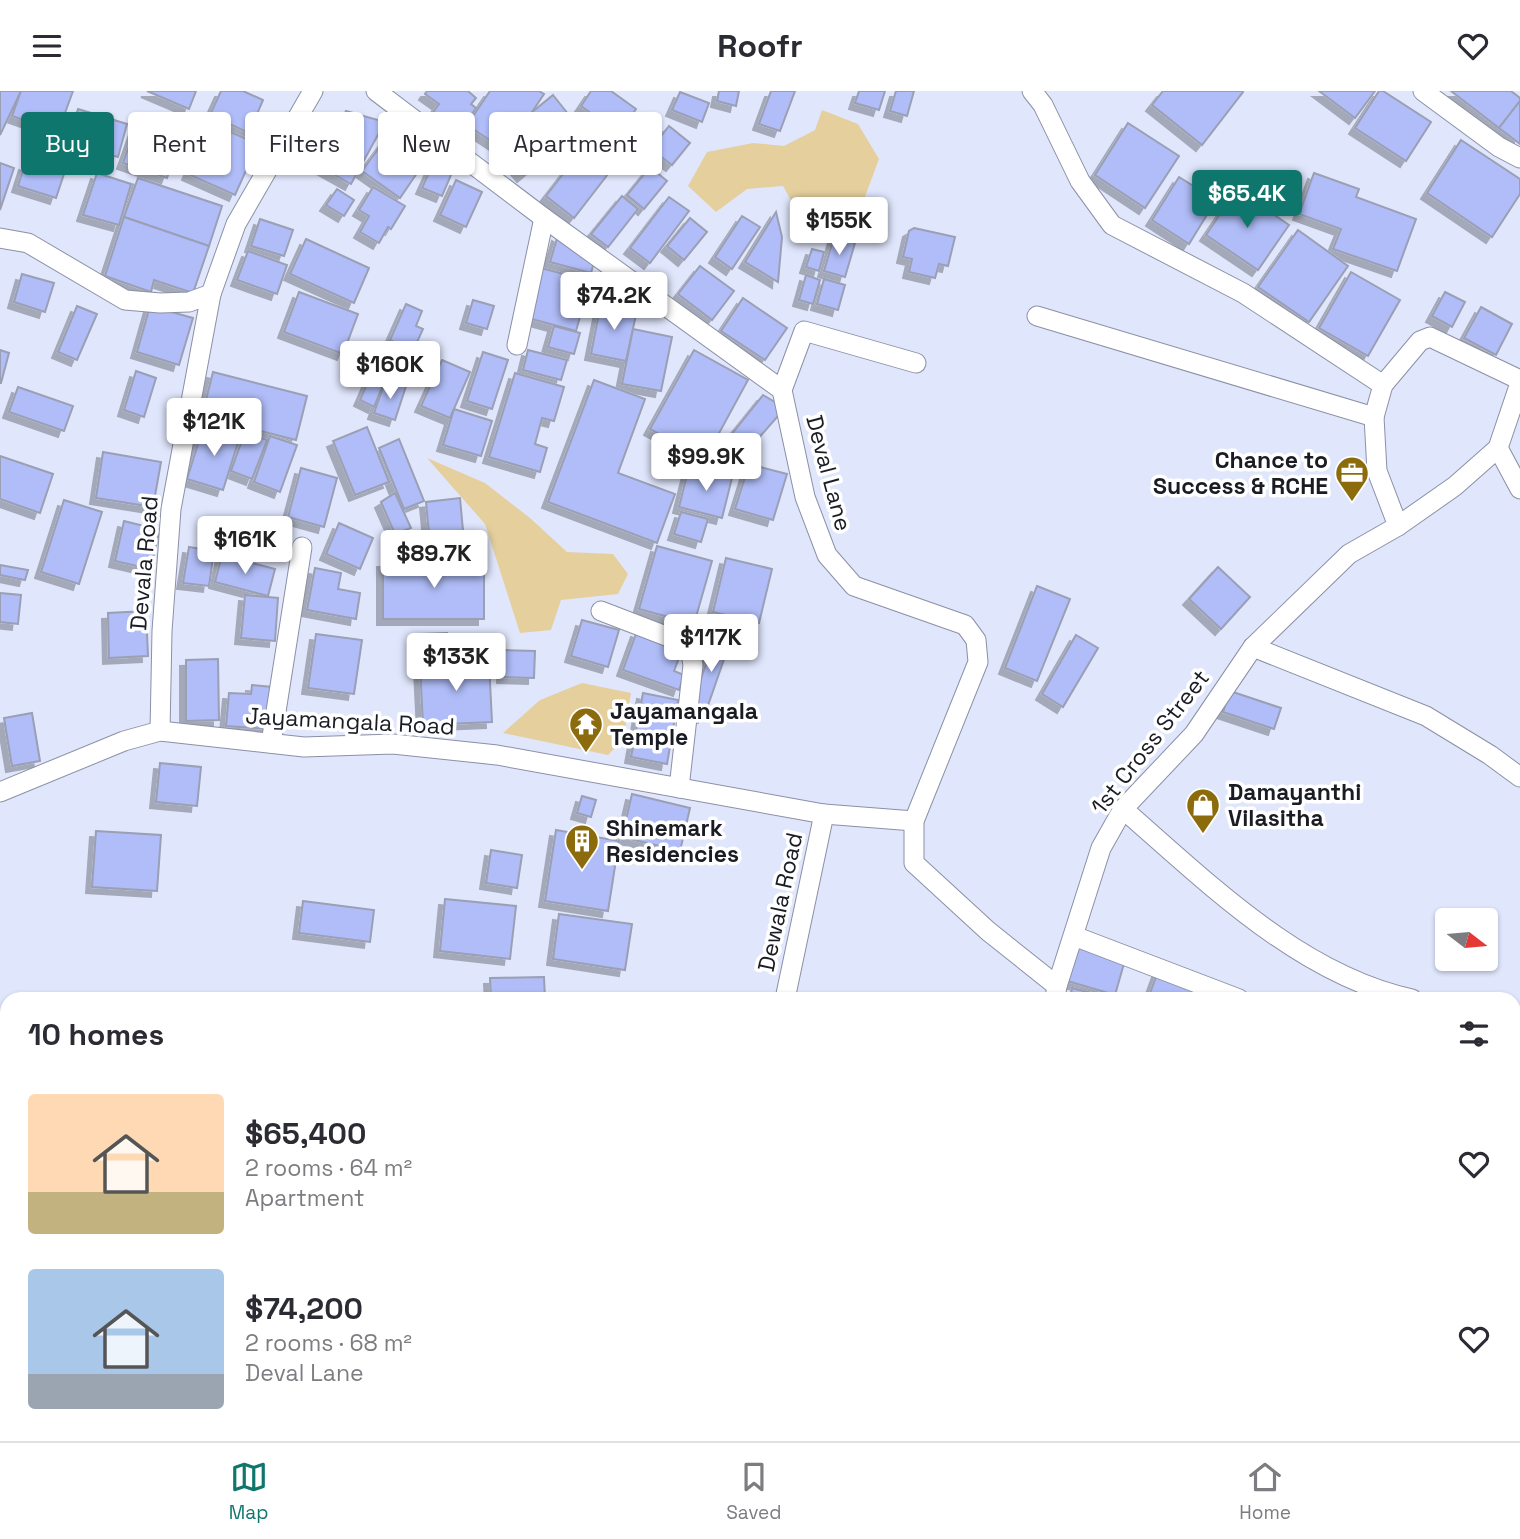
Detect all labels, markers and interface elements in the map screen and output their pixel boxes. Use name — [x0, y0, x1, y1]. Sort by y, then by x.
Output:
text: Roofr — [717, 26, 803, 66]
icon: menu — [28, 27, 66, 65]
icon: heart — [1454, 27, 1492, 65]
chip: Buy — [21, 112, 114, 175]
chip: Rent — [128, 112, 231, 175]
chip: Filters — [245, 112, 364, 175]
chip: New — [378, 112, 475, 175]
chip: Apartment — [489, 112, 662, 175]
pin: $65.4K — [1190, 171, 1304, 230]
text: $65.4K — [1208, 178, 1286, 208]
pin: $155K — [790, 197, 888, 257]
text: $155K — [806, 205, 872, 235]
pin: $74.2K — [557, 273, 671, 332]
text: $74.2K — [576, 280, 652, 310]
pin: $160K — [341, 341, 439, 401]
text: $160K — [356, 349, 424, 379]
pin: $121K — [165, 399, 263, 458]
text: $121K — [183, 406, 245, 436]
street label: Deval Lane — [799, 412, 859, 534]
pin: $99.9K — [649, 433, 763, 493]
text: $99.9K — [667, 441, 745, 471]
place label: Chance to Success & RCHE — [1153, 445, 1328, 501]
office icon: Chance to Success & RCHE — [1333, 454, 1371, 503]
street label: Devala Road — [123, 495, 165, 631]
pin: $161K — [196, 517, 294, 576]
text: $161K — [213, 524, 277, 554]
pin: $89.7K — [377, 531, 491, 590]
text: $89.7K — [397, 538, 471, 568]
pin: $117K — [662, 615, 760, 674]
text: $117K — [680, 622, 742, 652]
pin: $133K — [407, 633, 505, 693]
text: $133K — [423, 641, 489, 671]
street label: 1st Cross Street — [1084, 664, 1216, 820]
place label: Jayamangala Temple — [610, 696, 758, 752]
street label: Jayamangala Road — [245, 701, 455, 741]
temple icon: Jayamangala Temple — [567, 705, 605, 754]
place label: Damayanthi Vilasitha — [1228, 777, 1361, 833]
shop icon: Damayanthi Vilasitha — [1184, 786, 1222, 835]
place label: Shinemark Residencies — [606, 813, 739, 869]
building icon: Shinemark Residencies — [563, 822, 601, 871]
street label: Dewala Road — [751, 830, 809, 974]
north arrow — [1435, 908, 1498, 971]
map controls — [1435, 908, 1498, 971]
text: 10 homes — [28, 1015, 164, 1054]
icon: filters — [1455, 1015, 1493, 1053]
text: $65,400 — [245, 1114, 367, 1153]
icon: home — [84, 1122, 168, 1206]
icon: heart — [1455, 1145, 1493, 1183]
text: 2 rooms · 64 m² — [245, 1153, 412, 1183]
text: Apartment — [245, 1183, 365, 1213]
text: $74,200 — [245, 1289, 363, 1328]
icon: home — [84, 1297, 168, 1381]
icon: heart — [1455, 1320, 1493, 1358]
text: 2 rooms · 68 m² — [245, 1328, 412, 1358]
text: Deval Lane — [245, 1358, 364, 1388]
tab: Map — [229, 1458, 268, 1525]
tab: Saved — [726, 1458, 782, 1525]
tab: Home — [1239, 1458, 1291, 1525]

